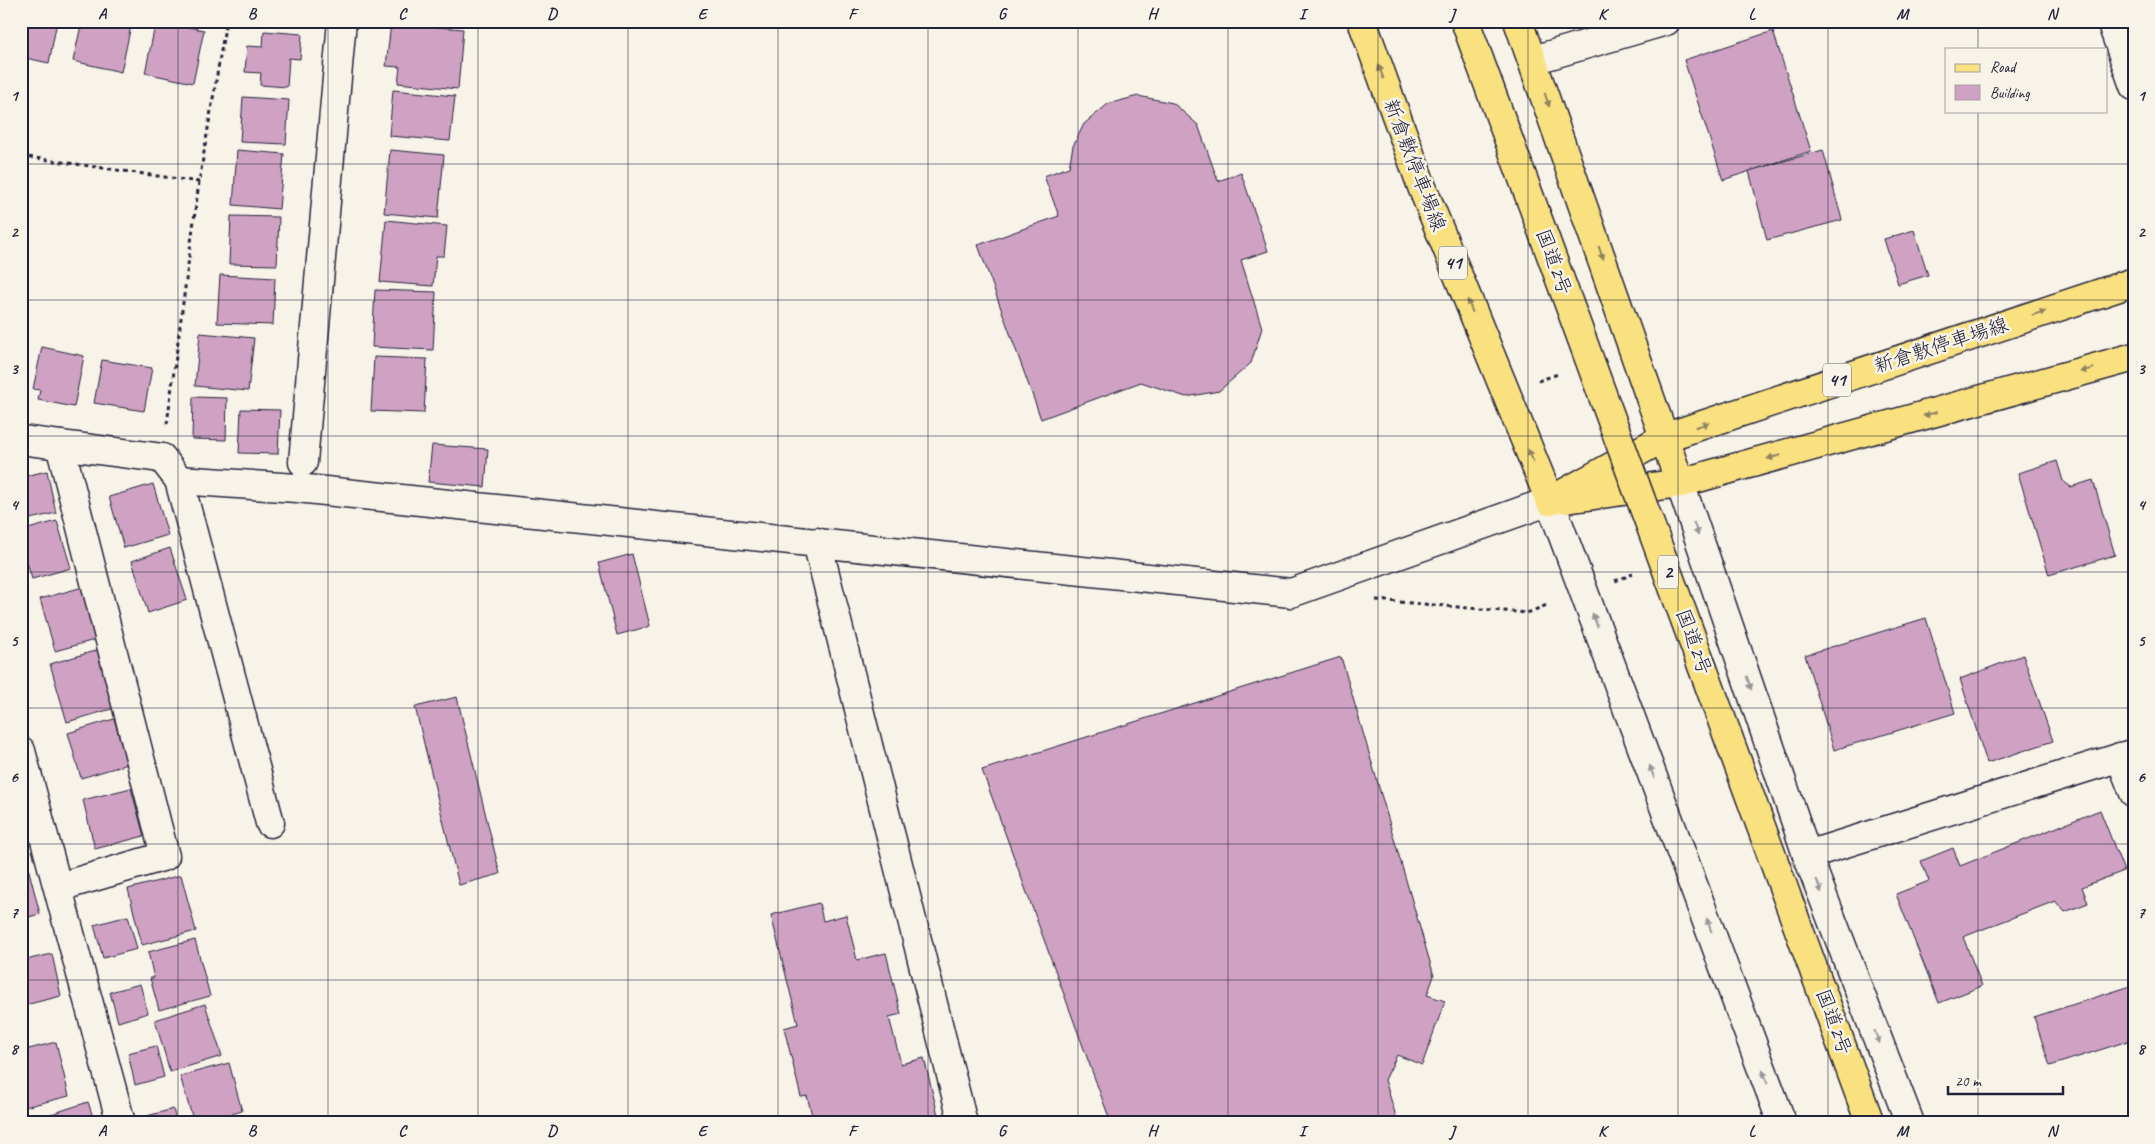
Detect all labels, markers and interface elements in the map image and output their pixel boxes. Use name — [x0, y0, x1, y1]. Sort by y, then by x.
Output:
text: A — [98, 4, 108, 24]
text: B — [248, 4, 258, 24]
text: C — [398, 4, 408, 24]
text: D — [547, 4, 558, 24]
text: E — [698, 4, 709, 24]
text: F — [848, 4, 859, 24]
text: G — [998, 4, 1008, 24]
text: H — [1147, 4, 1159, 24]
text: I — [1299, 4, 1309, 24]
text: J — [1448, 4, 1457, 24]
text: K — [1598, 4, 1610, 24]
text: L — [1749, 4, 1757, 24]
text: M — [1896, 4, 1910, 24]
text: N — [2047, 4, 2060, 24]
legend — [1945, 48, 2108, 112]
text: Road — [1990, 58, 2017, 77]
one-way arrow — [1377, 64, 1385, 79]
text: Building — [1990, 84, 2030, 103]
text: 1 — [10, 86, 19, 106]
text: 1 — [2137, 86, 2146, 106]
one-way arrow — [1543, 93, 1551, 108]
street label: 新倉敷停車場線 — [1378, 95, 1452, 235]
text: 2 — [10, 222, 19, 242]
text: 2 — [2137, 222, 2146, 242]
street label: 国道2号 — [1530, 225, 1578, 299]
one-way arrow — [1597, 246, 1605, 261]
road number: 41 — [1439, 247, 1467, 280]
one-way arrow — [1466, 298, 1474, 313]
one-way arrow — [2032, 309, 2047, 317]
street label: 新倉敷停車場線 — [1871, 311, 2011, 379]
text: 3 — [10, 359, 19, 379]
text: 3 — [2137, 359, 2146, 379]
road number: 41 — [1823, 364, 1851, 396]
one-way arrow — [2079, 367, 2094, 375]
one-way arrow — [1923, 410, 1938, 418]
one-way arrow — [1695, 420, 1710, 428]
one-way arrow — [1527, 448, 1535, 463]
one-way arrow — [1766, 453, 1781, 461]
text: 4 — [10, 495, 19, 515]
text: 4 — [2137, 495, 2146, 515]
one-way arrow — [1692, 522, 1700, 537]
road number: 2 — [1658, 556, 1678, 588]
street label: 国道2号 — [1670, 605, 1718, 679]
one-way arrow — [1591, 612, 1599, 627]
text: 5 — [11, 631, 20, 651]
text: 5 — [2138, 631, 2147, 651]
one-way arrow — [1745, 675, 1753, 690]
one-way arrow — [1648, 765, 1655, 780]
text: 6 — [10, 767, 19, 787]
text: 6 — [2137, 767, 2146, 787]
one-way arrow — [1815, 879, 1823, 894]
text: 7 — [10, 903, 19, 923]
text: 7 — [2137, 903, 2146, 923]
one-way arrow — [1705, 917, 1713, 932]
street label: 国道2号 — [1810, 985, 1858, 1059]
one-way arrow — [1874, 1030, 1881, 1045]
text: 8 — [10, 1039, 19, 1059]
text: 8 — [2137, 1039, 2146, 1059]
scale bar — [1948, 1064, 2062, 1096]
one-way arrow — [1761, 1070, 1769, 1084]
text: 20 m — [1955, 1072, 1982, 1091]
text: A — [98, 1121, 108, 1141]
text: B — [248, 1121, 258, 1141]
text: C — [398, 1121, 408, 1141]
text: D — [547, 1121, 558, 1141]
text: E — [698, 1121, 709, 1141]
text: F — [848, 1121, 859, 1141]
text: G — [998, 1121, 1008, 1141]
text: H — [1147, 1121, 1159, 1141]
text: I — [1299, 1121, 1309, 1141]
text: J — [1448, 1121, 1457, 1141]
text: K — [1598, 1121, 1610, 1141]
text: L — [1749, 1121, 1757, 1141]
text: M — [1896, 1121, 1910, 1141]
text: N — [2047, 1121, 2060, 1141]

